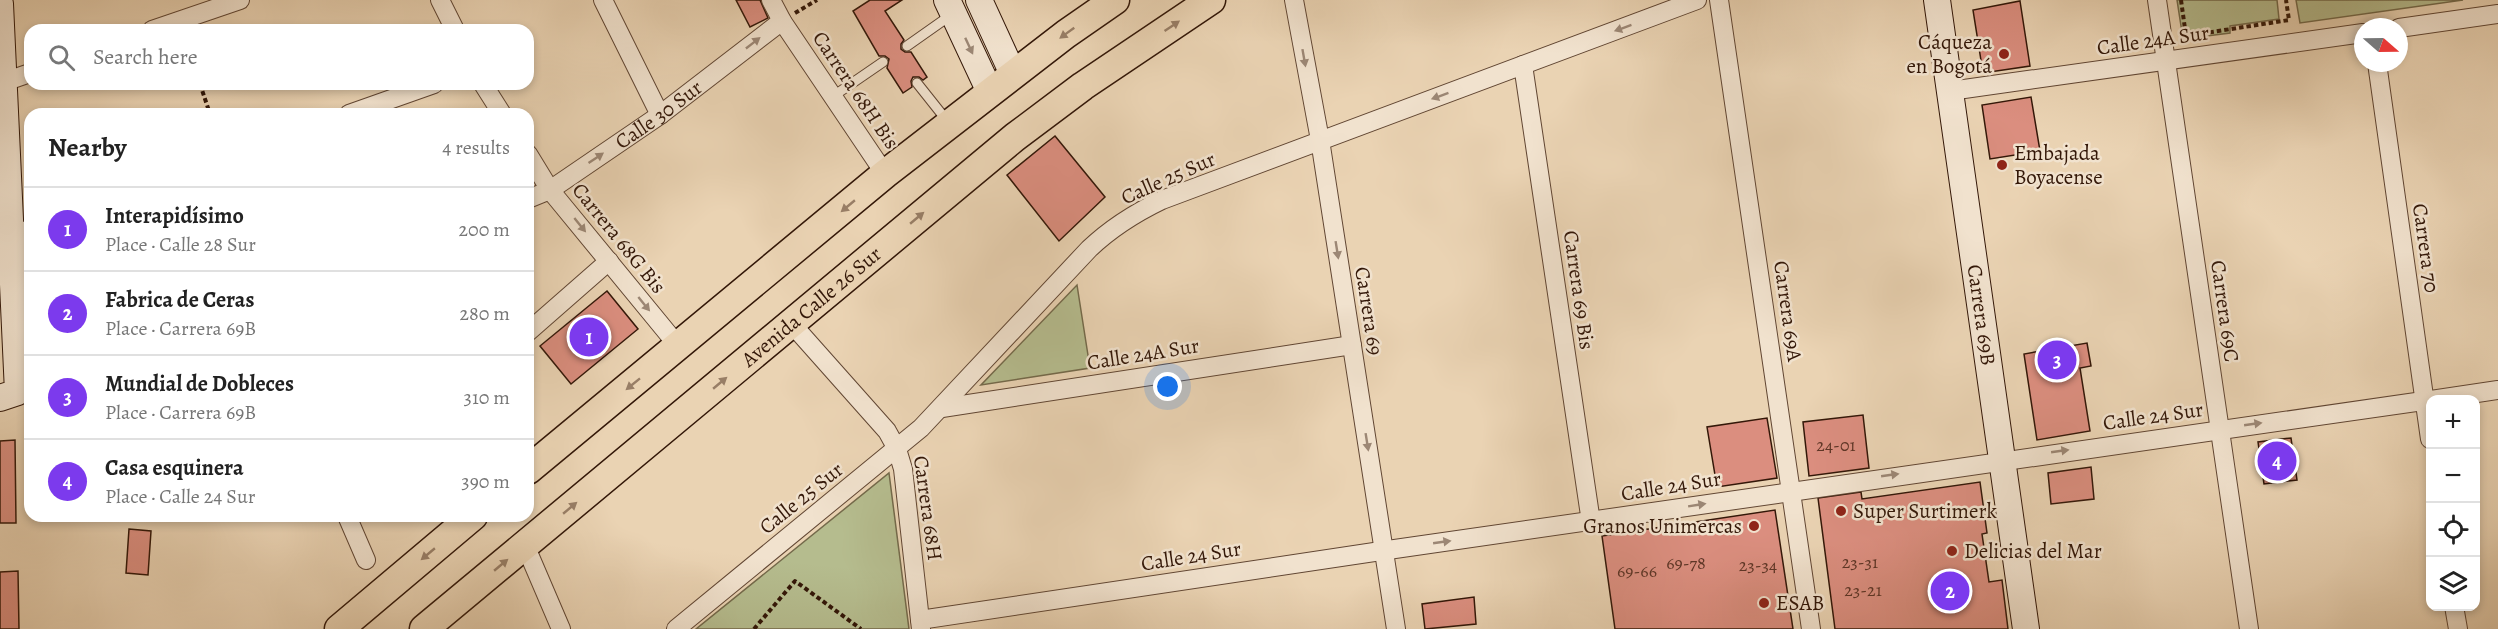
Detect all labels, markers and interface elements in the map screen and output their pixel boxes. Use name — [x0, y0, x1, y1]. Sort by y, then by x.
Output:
street label: Calle 24A Sur — [2095, 18, 2211, 62]
north arrow — [2354, 18, 2408, 72]
one-way arrow — [1164, 20, 1180, 32]
one-way arrow — [1613, 23, 1631, 33]
search box — [24, 24, 534, 90]
street label: Carrera 68H Bis — [806, 26, 906, 154]
one-way arrow — [1059, 27, 1075, 39]
place label: Cáqueza en Bogotá — [1906, 28, 1992, 80]
one-way arrow — [964, 37, 973, 54]
one-way arrow — [746, 38, 761, 50]
icon: search — [45, 41, 78, 74]
text: Search here — [93, 42, 198, 72]
marker: Cáqueza en Bogotá — [1997, 47, 2011, 61]
one-way arrow — [1300, 48, 1309, 67]
street label: Calle 30 Sur — [609, 73, 708, 156]
one-way arrow — [1431, 91, 1449, 101]
text: Nearby — [48, 130, 127, 165]
text: 4 results — [442, 134, 510, 161]
place label: Embajada Boyacense — [2014, 139, 2103, 191]
street label: Calle 25 Sur — [1116, 145, 1220, 211]
one-way arrow — [588, 153, 604, 164]
marker: Embajada Boyacense — [1995, 158, 2009, 172]
street label: Carrera 68G Bis — [566, 177, 672, 299]
one-way arrow — [840, 199, 856, 212]
text: Interapidísimo — [105, 201, 244, 231]
street label: Carrera 70 — [2406, 201, 2446, 295]
one-way arrow — [909, 212, 925, 225]
text: 1 — [64, 216, 71, 243]
text: 200 m — [459, 216, 510, 243]
one-way arrow — [573, 218, 585, 233]
street label: Carrera 69 Bis — [1557, 229, 1601, 351]
text: Place · Calle 28 Sur — [105, 231, 256, 258]
street label: Avenida Calle 26 Sur — [735, 240, 887, 374]
one-way arrow — [1332, 240, 1341, 259]
street label: Carrera 69C — [2204, 258, 2246, 364]
street label: Carrera 69A — [1767, 259, 1809, 364]
street label: Carrera 69B — [1961, 262, 2003, 367]
street label: Carrera 69 — [1348, 265, 1390, 357]
text: Fabrica de Ceras — [105, 285, 254, 315]
one-way arrow — [637, 296, 650, 312]
text: 2 — [63, 300, 72, 327]
text: 280 m — [460, 300, 510, 327]
pin: 1 — [570, 314, 608, 360]
text: Place · Carrera 69B — [105, 315, 256, 342]
street label: Calle 24A Sur — [1085, 331, 1201, 377]
pin: 3 — [2038, 338, 2076, 382]
text: Mundial de Dobleces — [105, 369, 294, 399]
your location — [1153, 372, 1182, 401]
one-way arrow — [712, 376, 728, 389]
one-way arrow — [626, 377, 641, 390]
text: 3 — [63, 384, 72, 411]
text: 310 m — [464, 384, 510, 411]
street label: Calle 24 Sur — [2101, 395, 2205, 437]
map controls — [2426, 395, 2480, 611]
button: + — [2426, 395, 2480, 449]
text: Place · Carrera 69B — [105, 399, 256, 426]
one-way arrow — [2244, 420, 2263, 429]
one-way arrow — [1363, 433, 1372, 452]
house number: 24-01 — [1816, 433, 1856, 457]
pin: 4 — [2258, 438, 2296, 484]
one-way arrow — [2051, 447, 2070, 456]
button: − — [2426, 449, 2480, 503]
text: Casa esquinera — [105, 453, 244, 483]
street label: Carrera 68H — [907, 454, 949, 562]
street label: Calle 25 Sur — [753, 456, 849, 540]
street label: Calle 24 Sur — [1619, 464, 1723, 508]
text: 4 — [63, 468, 72, 495]
text: 390 m — [461, 468, 510, 495]
one-way arrow — [1881, 471, 1900, 480]
text: Place · Calle 24 Sur — [105, 483, 255, 510]
place label: Super Surtimerk — [1853, 497, 1997, 525]
one-way arrow — [1688, 500, 1707, 509]
one-way arrow — [562, 501, 578, 514]
button: locate — [2426, 503, 2480, 557]
marker: Super Surtimerk — [1834, 504, 1848, 518]
place label: Granos Unimercas — [1583, 512, 1742, 540]
marker: Granos Unimercas — [1747, 519, 1761, 533]
street label: Calle 24 Sur — [1139, 534, 1243, 578]
place label: Delicias del Mar — [1964, 537, 2102, 565]
one-way arrow — [1433, 538, 1452, 547]
marker: Delicias del Mar — [1945, 544, 1959, 558]
one-way arrow — [420, 547, 436, 560]
house number: 23-31 — [1842, 550, 1878, 574]
house number: 69-78 — [1666, 551, 1706, 575]
house number: 23-34 — [1739, 553, 1777, 577]
button: layers — [2426, 557, 2480, 611]
one-way arrow — [493, 558, 509, 571]
house number: 69-66 — [1617, 559, 1657, 583]
pin: 2 — [1930, 568, 1970, 614]
house number: 23-21 — [1844, 578, 1882, 602]
place label: ESAB — [1776, 589, 1824, 617]
marker: ESAB — [1757, 596, 1771, 610]

